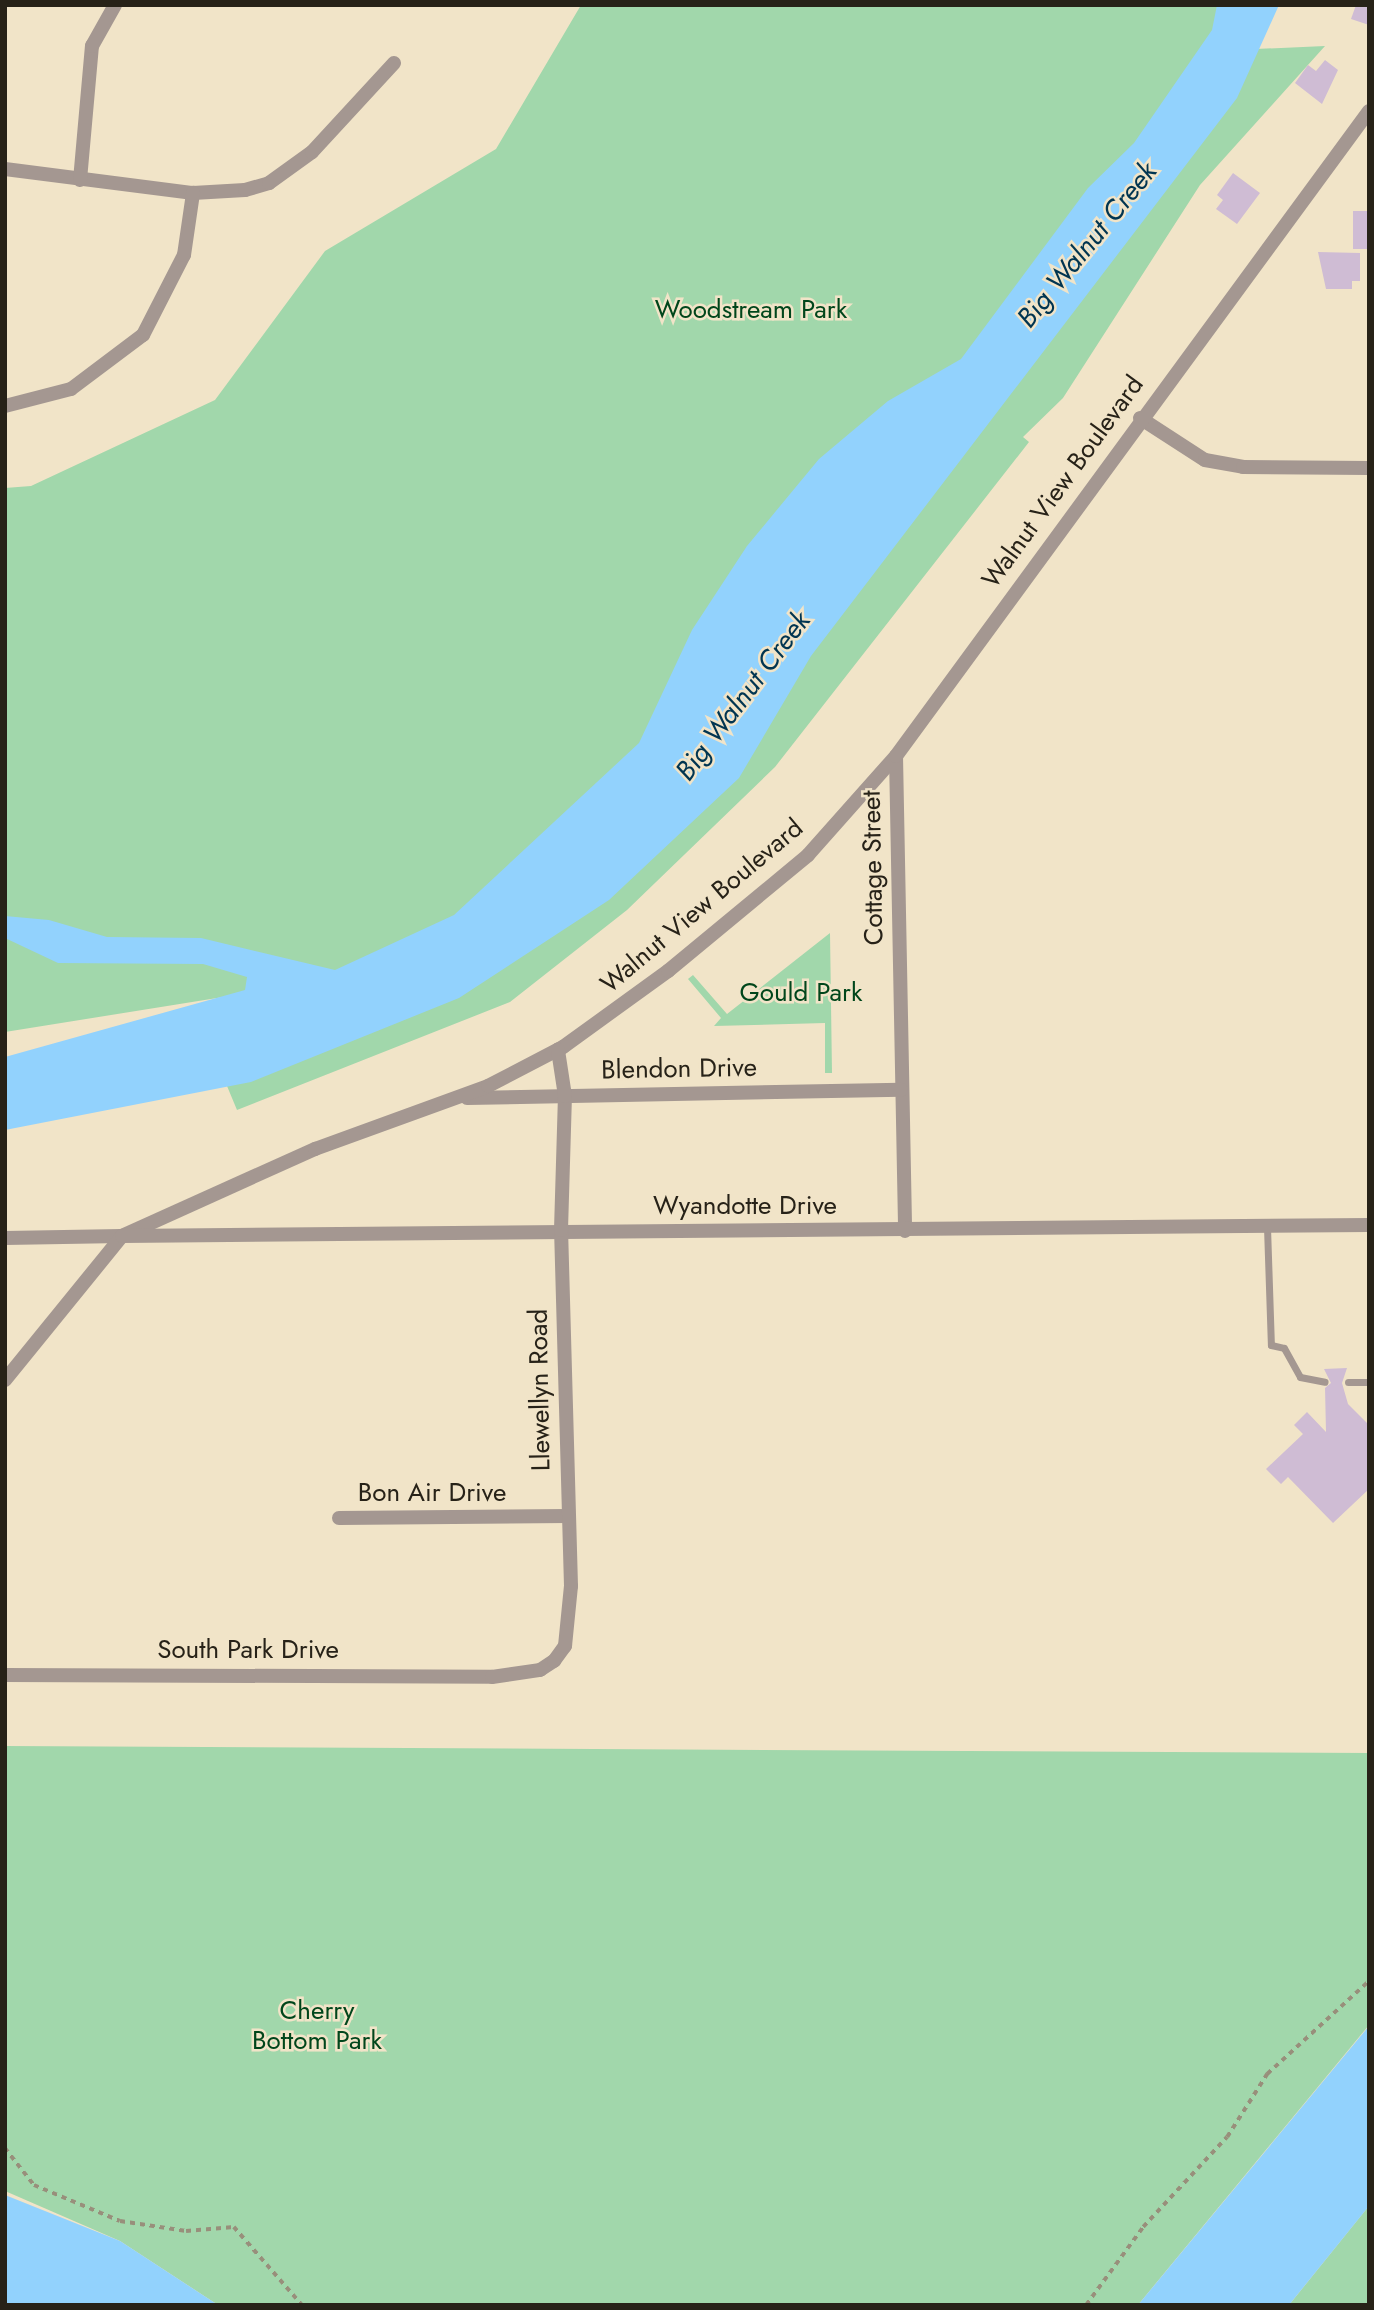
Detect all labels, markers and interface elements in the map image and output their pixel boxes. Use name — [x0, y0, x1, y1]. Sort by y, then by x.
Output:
water label: Big Walnut Creek — [1010, 156, 1164, 334]
park label: Woodstream Park — [655, 294, 847, 326]
street label: Walnut View Boulevard — [976, 370, 1150, 594]
water label: Big Walnut Creek — [669, 605, 817, 787]
street label: Cottage Street — [856, 790, 890, 946]
street label: Walnut View Boulevard — [595, 812, 809, 1000]
park label: Gould Park — [740, 977, 862, 1009]
street label: Blendon Drive — [601, 1052, 757, 1086]
street label: Wyandotte Drive — [653, 1190, 837, 1222]
street label: Llewellyn Road — [523, 1309, 557, 1471]
street label: Bon Air Drive — [358, 1477, 506, 1509]
street label: South Park Drive — [157, 1634, 339, 1666]
park label: Cherry Bottom Park — [252, 1995, 382, 2056]

